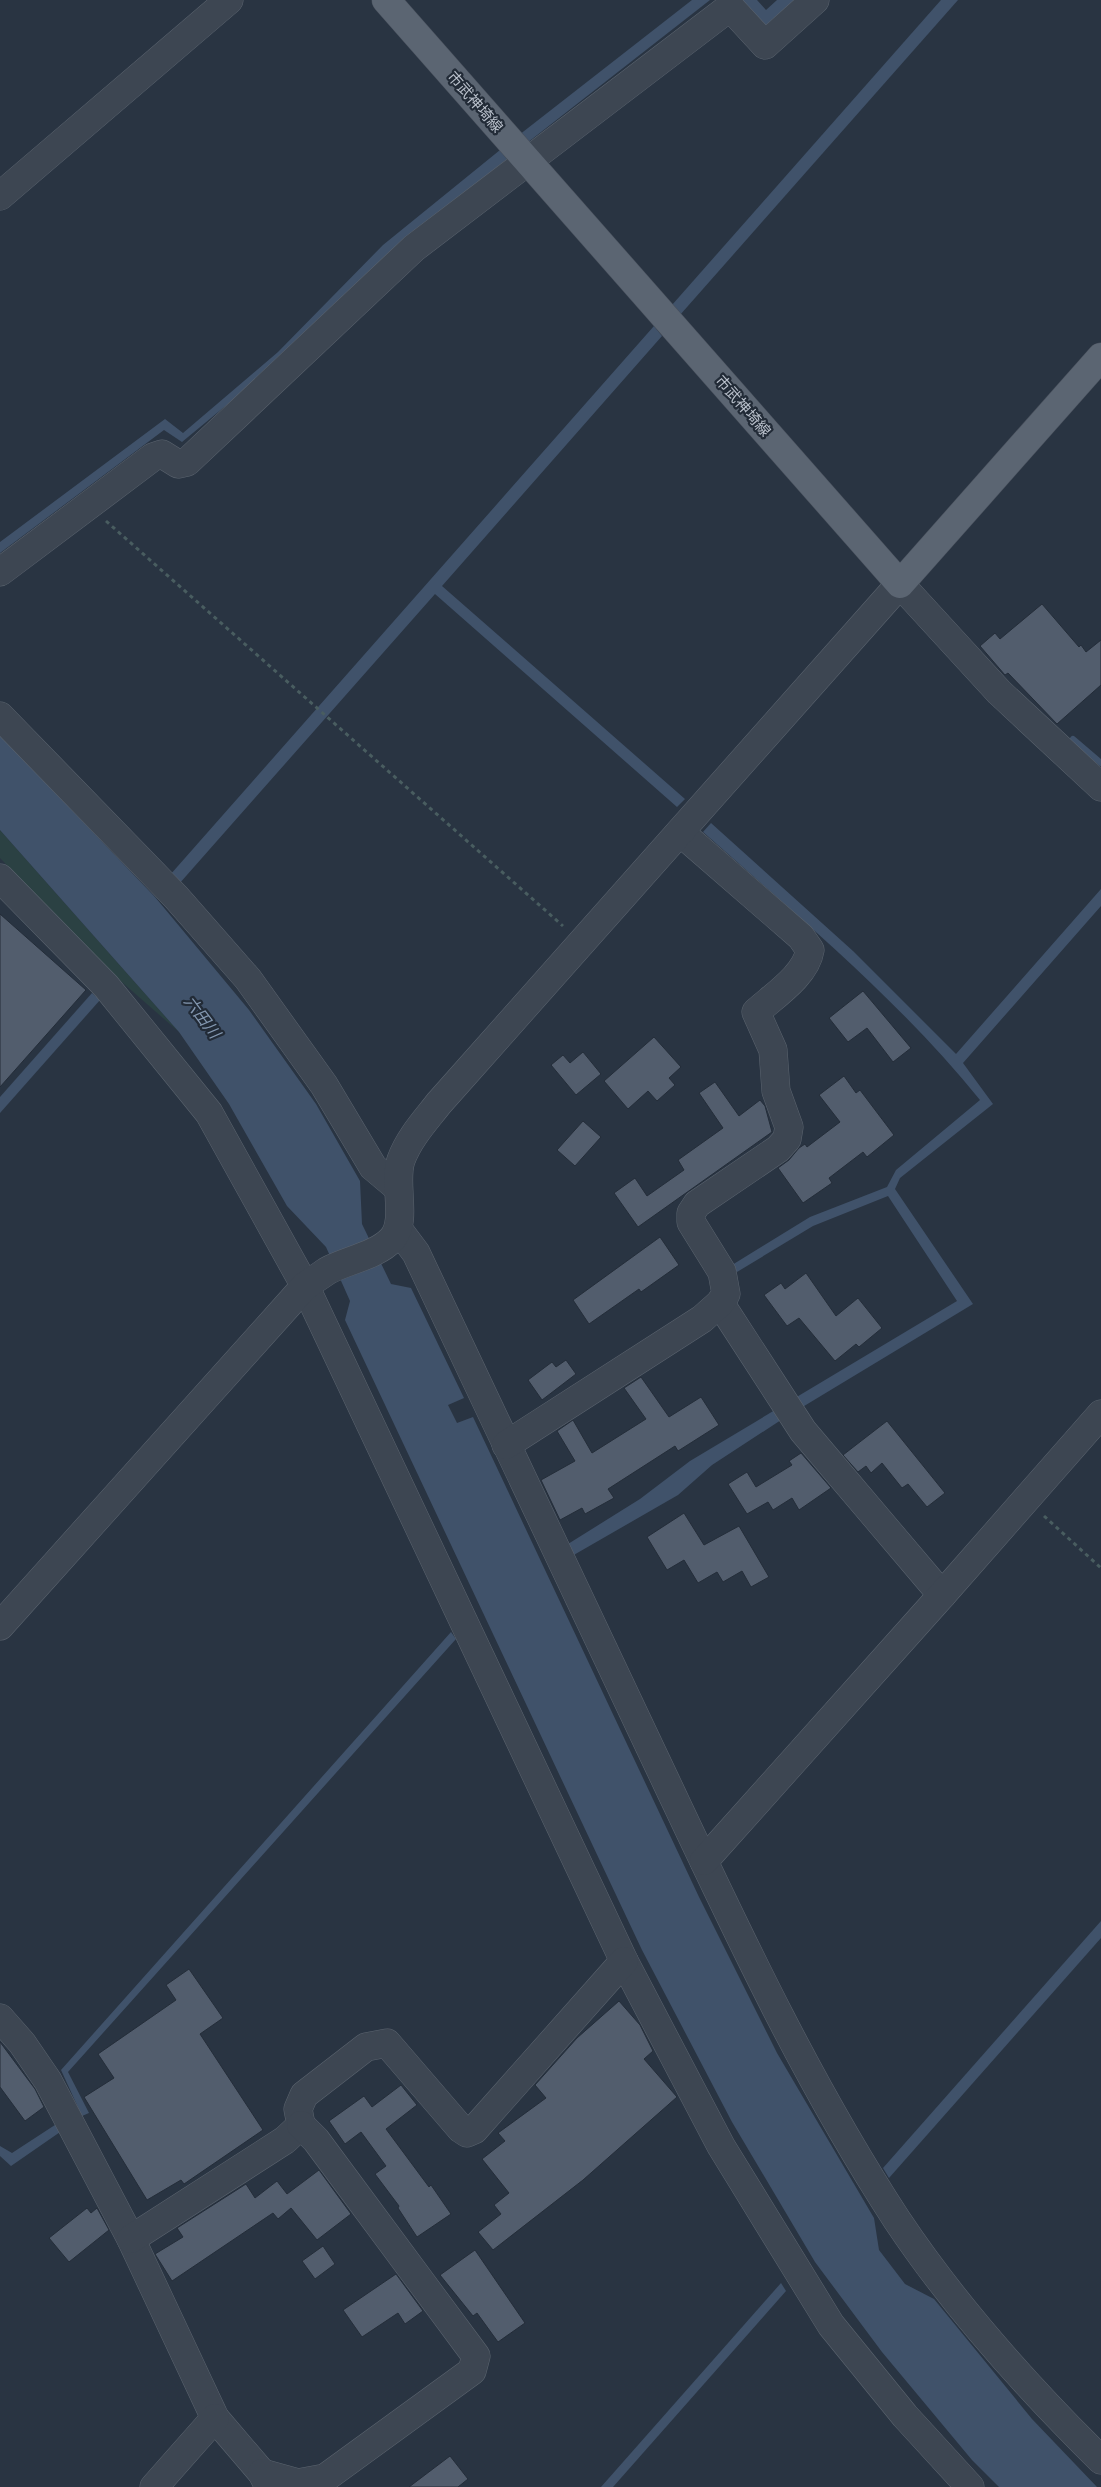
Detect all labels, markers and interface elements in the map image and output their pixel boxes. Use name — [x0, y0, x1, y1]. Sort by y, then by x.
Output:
street label: 市武神埼線 — [444, 68, 506, 136]
street label: 市武神埼線 — [712, 372, 774, 440]
water label: 六田川 — [180, 992, 225, 1043]

